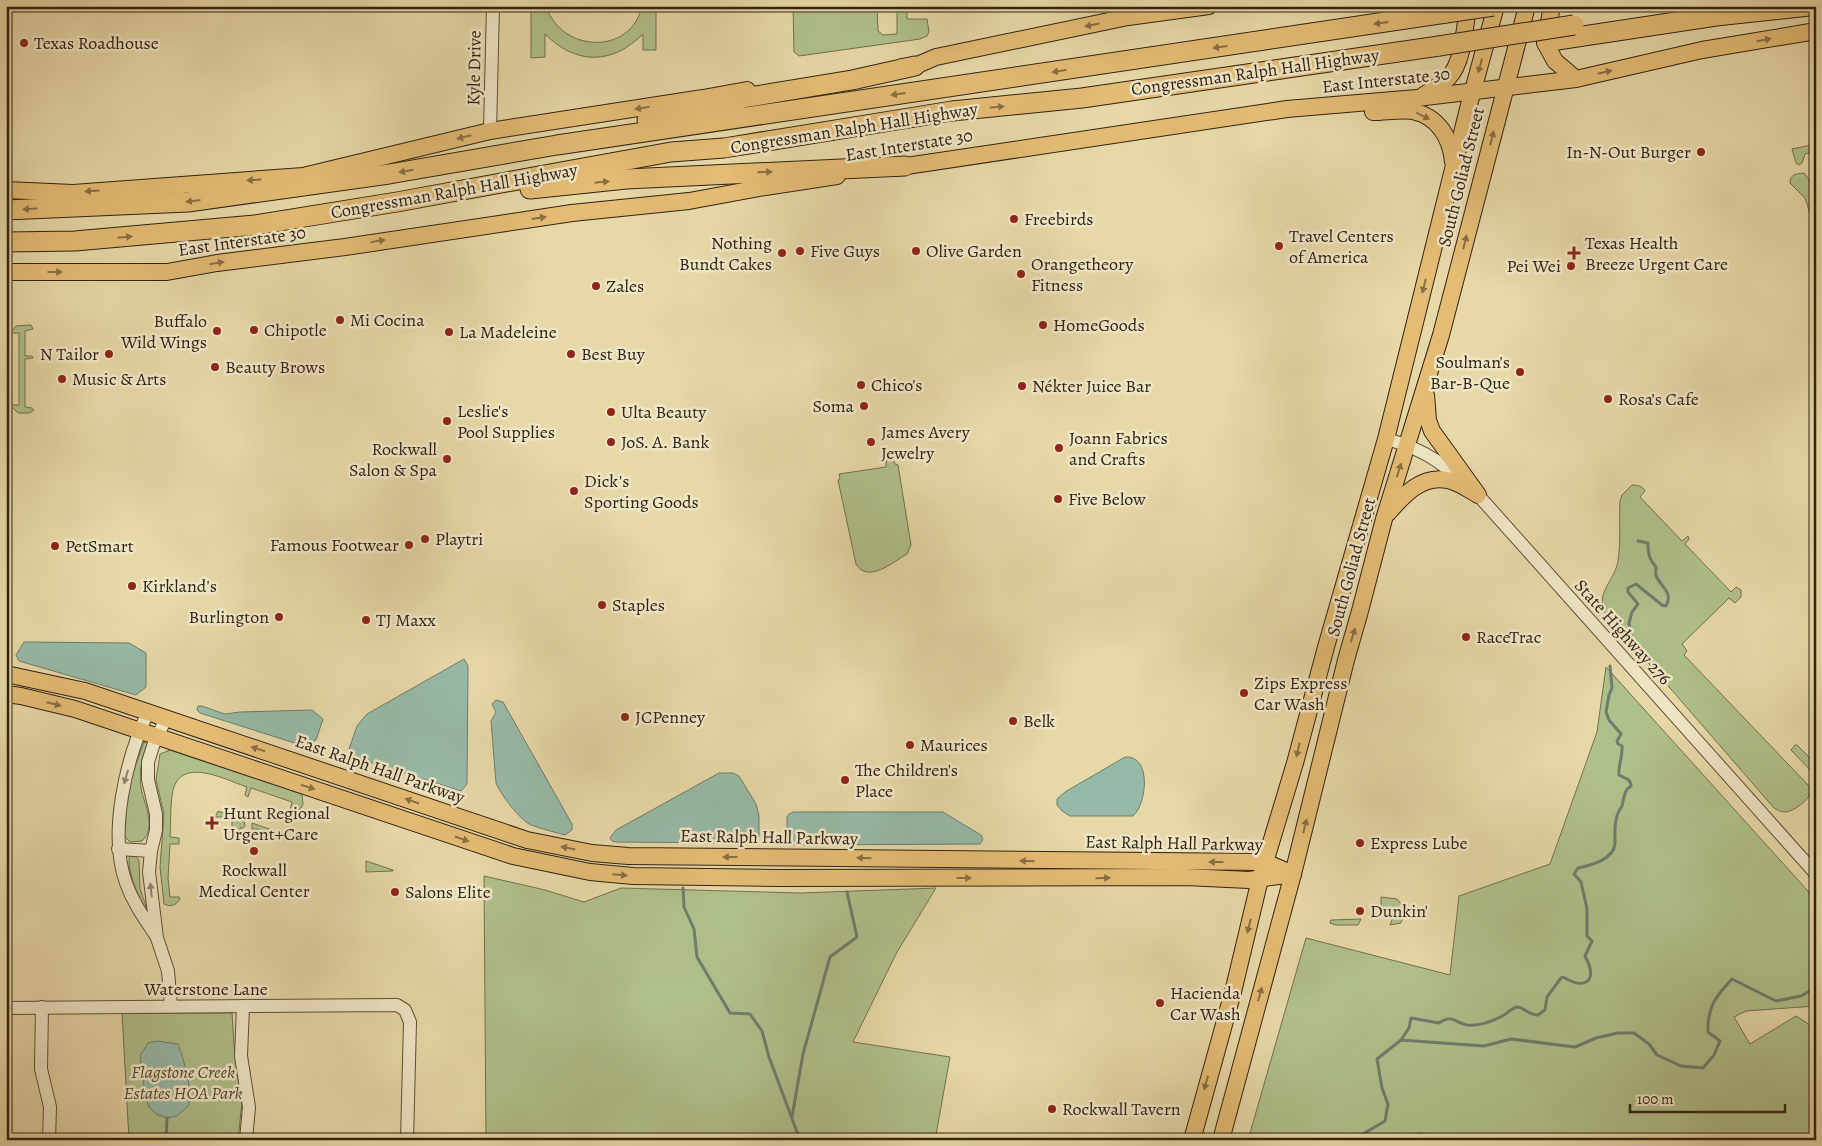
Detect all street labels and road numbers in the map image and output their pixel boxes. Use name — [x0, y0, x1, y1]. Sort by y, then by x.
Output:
street label: Kyle Drive — [461, 30, 487, 106]
street label: Congressman Ralph Hall Highway — [1130, 43, 1381, 101]
street label: East Interstate 30 — [1321, 61, 1451, 99]
street label: Congressman Ralph Hall Highway — [729, 96, 980, 159]
street label: South Goliad Street — [1432, 105, 1490, 249]
street label: East Interstate 30 — [844, 123, 974, 167]
street label: Congressman Ralph Hall Highway — [329, 157, 580, 225]
street label: East Interstate 30 — [177, 220, 307, 262]
street label: South Goliad Street — [1321, 495, 1381, 639]
street label: State Highway 276 — [1569, 574, 1677, 690]
street label: East Ralph Hall Parkway — [292, 729, 469, 810]
street label: East Ralph Hall Parkway — [680, 823, 859, 851]
street label: East Ralph Hall Parkway — [1085, 829, 1264, 857]
street label: Waterstone Lane — [143, 977, 268, 1001]

